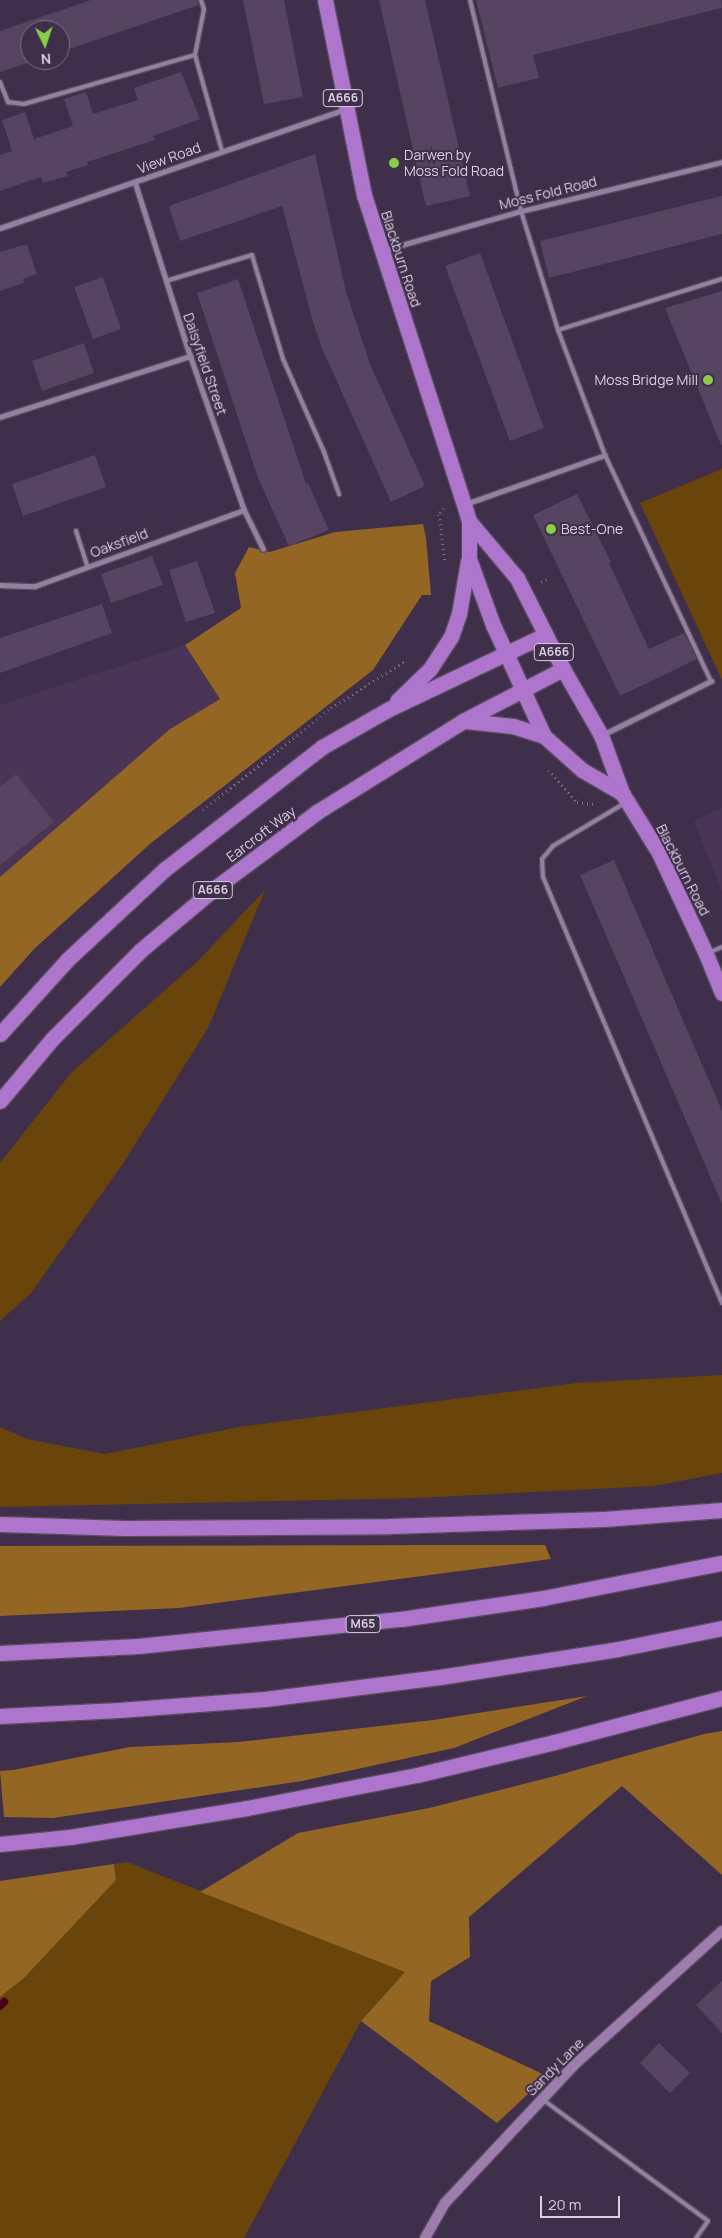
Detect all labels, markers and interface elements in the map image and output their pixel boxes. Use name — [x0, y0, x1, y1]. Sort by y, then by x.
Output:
north arrow — [20, 20, 70, 70]
text: N — [40, 50, 52, 69]
road number: A666 — [322, 89, 364, 108]
street label: View Road — [135, 139, 203, 177]
place label: Darwen by Moss Fold Road — [404, 147, 504, 180]
marker: Darwen by Moss Fold Road — [388, 157, 400, 169]
street label: Moss Fold Road — [497, 173, 599, 213]
street label: Blackburn Road — [378, 209, 424, 309]
street label: Daisyfield Street — [180, 311, 230, 417]
place label: Moss Bridge Mill — [594, 372, 698, 388]
marker: Moss Bridge Mill — [702, 374, 714, 386]
place label: Best-One — [561, 521, 623, 537]
marker: Best-One — [545, 523, 557, 535]
street label: Oaksfield — [88, 525, 150, 561]
road number: A666 — [533, 642, 575, 662]
street label: Earcroft Way — [223, 803, 299, 865]
street label: Blackburn Road — [653, 822, 713, 918]
road number: A666 — [192, 880, 234, 900]
road number: M65 — [346, 1615, 380, 1634]
street label: Sandy Lane — [523, 2035, 587, 2099]
scale bar — [542, 2186, 622, 2218]
text: 20 m — [548, 2194, 581, 2215]

